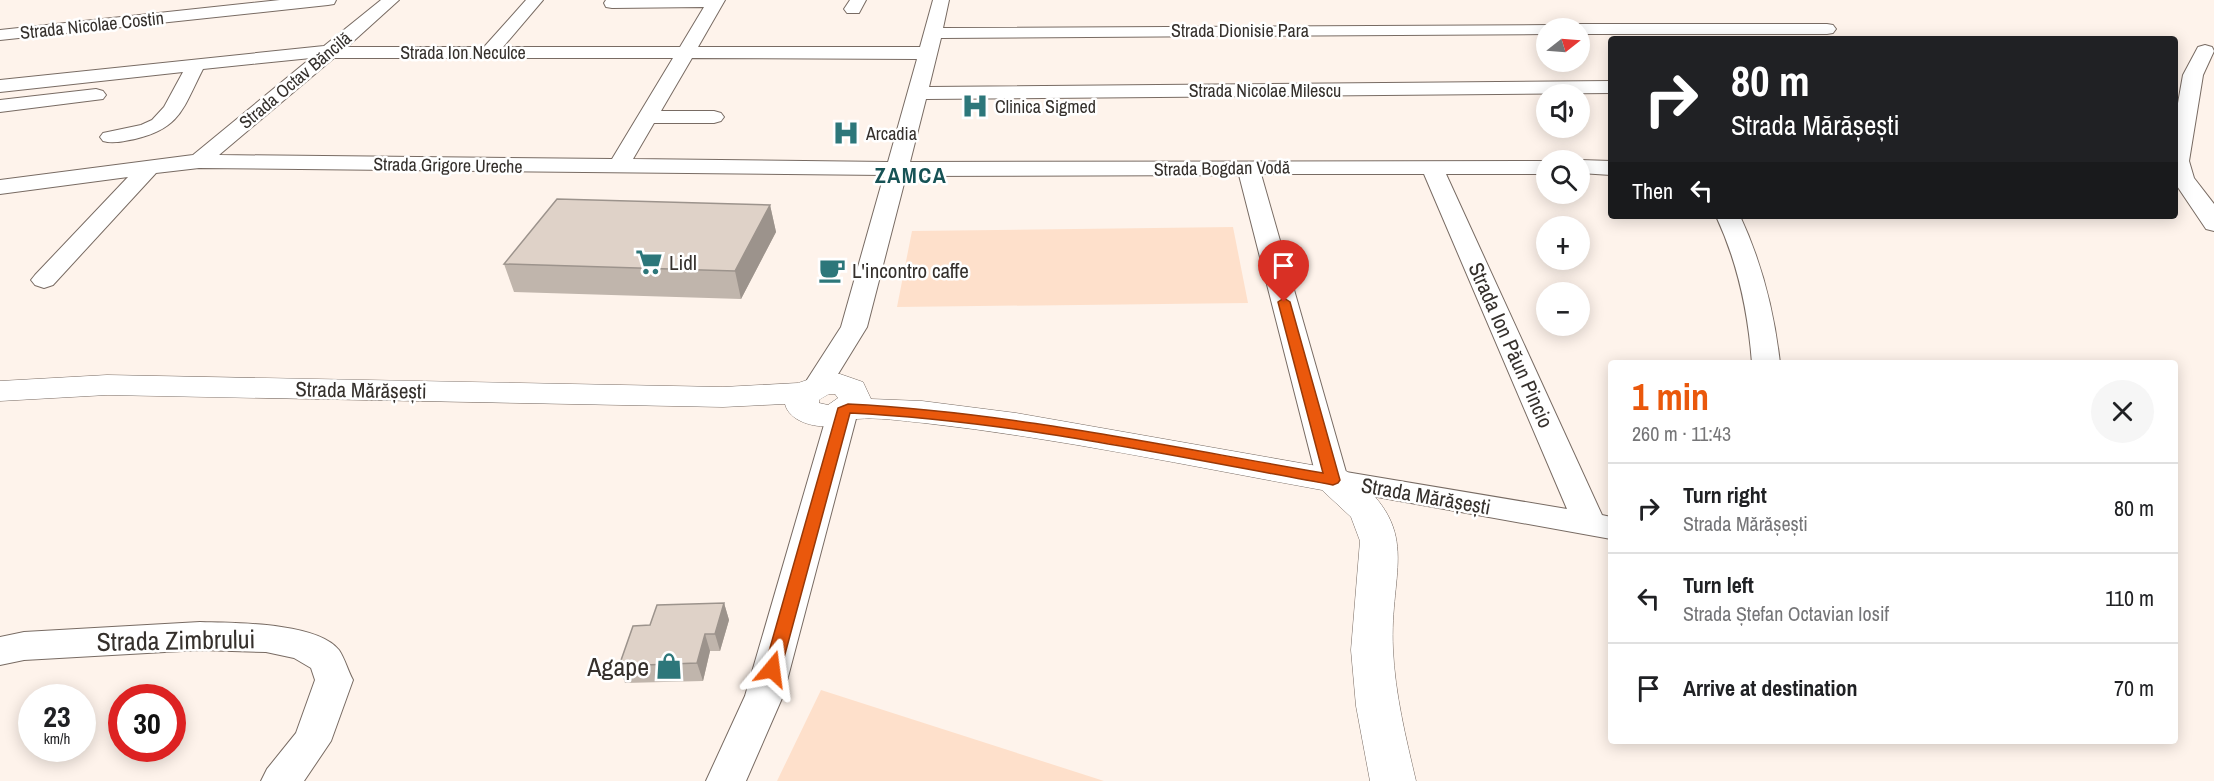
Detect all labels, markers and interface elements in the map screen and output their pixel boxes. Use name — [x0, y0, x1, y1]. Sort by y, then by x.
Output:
street label: Strada Nicolae Costin — [19, 5, 165, 45]
street label: Strada Dionisie Para — [1171, 18, 1309, 43]
north arrow — [1536, 18, 1590, 72]
map controls — [1536, 18, 1590, 336]
street label: Strada Octav Băncilă — [234, 26, 356, 134]
street label: Strada Ion Neculce — [400, 40, 526, 65]
text: 80 m — [1731, 53, 1810, 109]
icon: right — [1632, 60, 1710, 138]
street label: Strada Nicolae Milescu — [1189, 78, 1341, 103]
button: sound — [1536, 84, 1590, 138]
hospital icon: Clinica Sigmed — [960, 91, 990, 121]
place label: Clinica Sigmed — [995, 94, 1096, 119]
text: Strada Mărășești — [1731, 107, 1900, 143]
hospital icon: Arcadia — [831, 118, 861, 148]
place label: Arcadia — [865, 121, 917, 146]
button: search — [1536, 150, 1590, 204]
street label: Strada Grigore Ureche — [373, 151, 523, 179]
street label: Strada Bogdan Vodă — [1154, 154, 1290, 182]
district label: ZAMCA — [875, 160, 947, 190]
icon: left — [1685, 174, 1718, 207]
text: Then — [1632, 176, 1673, 206]
button: + — [1536, 216, 1590, 270]
pin — [1258, 240, 1309, 302]
supermarket icon: Lidl — [634, 247, 664, 277]
place label: Lidl — [669, 248, 697, 277]
icon: arrive — [1267, 249, 1300, 282]
cafe icon: L'incontro caffe — [817, 255, 847, 285]
place label: L'incontro caffe — [852, 256, 969, 285]
street label: Strada Ion Păun Pincio — [1462, 258, 1560, 432]
button: − — [1536, 282, 1590, 336]
text: 1 min — [1632, 373, 1709, 421]
street label: Strada Mărășești — [295, 374, 427, 406]
button: close — [2091, 380, 2154, 443]
text: 260 m · 11:43 — [1632, 420, 1731, 447]
street label: Strada Mărășești — [1359, 470, 1493, 522]
text: Turn right — [1683, 480, 1767, 510]
icon: right — [1632, 492, 1665, 525]
text: 80 m — [2114, 493, 2154, 523]
text: Strada Mărășești — [1683, 510, 1808, 537]
text: Turn left — [1683, 570, 1754, 600]
icon: left — [1632, 582, 1665, 615]
text: 110 m — [2105, 583, 2154, 613]
text: Strada Ștefan Octavian Iosif — [1683, 600, 1889, 627]
street label: Strada Zimbrului — [96, 621, 256, 659]
position arrow — [740, 637, 804, 701]
place label: Agape — [586, 649, 649, 684]
shop icon: Agape — [654, 651, 684, 681]
icon: arrive — [1632, 672, 1665, 705]
text: Arrive at destination — [1683, 673, 1857, 703]
text: 70 m — [2114, 673, 2154, 703]
speed limit sign: 30 — [108, 684, 186, 762]
text: 23 — [43, 696, 71, 736]
text: km/h — [44, 728, 70, 749]

